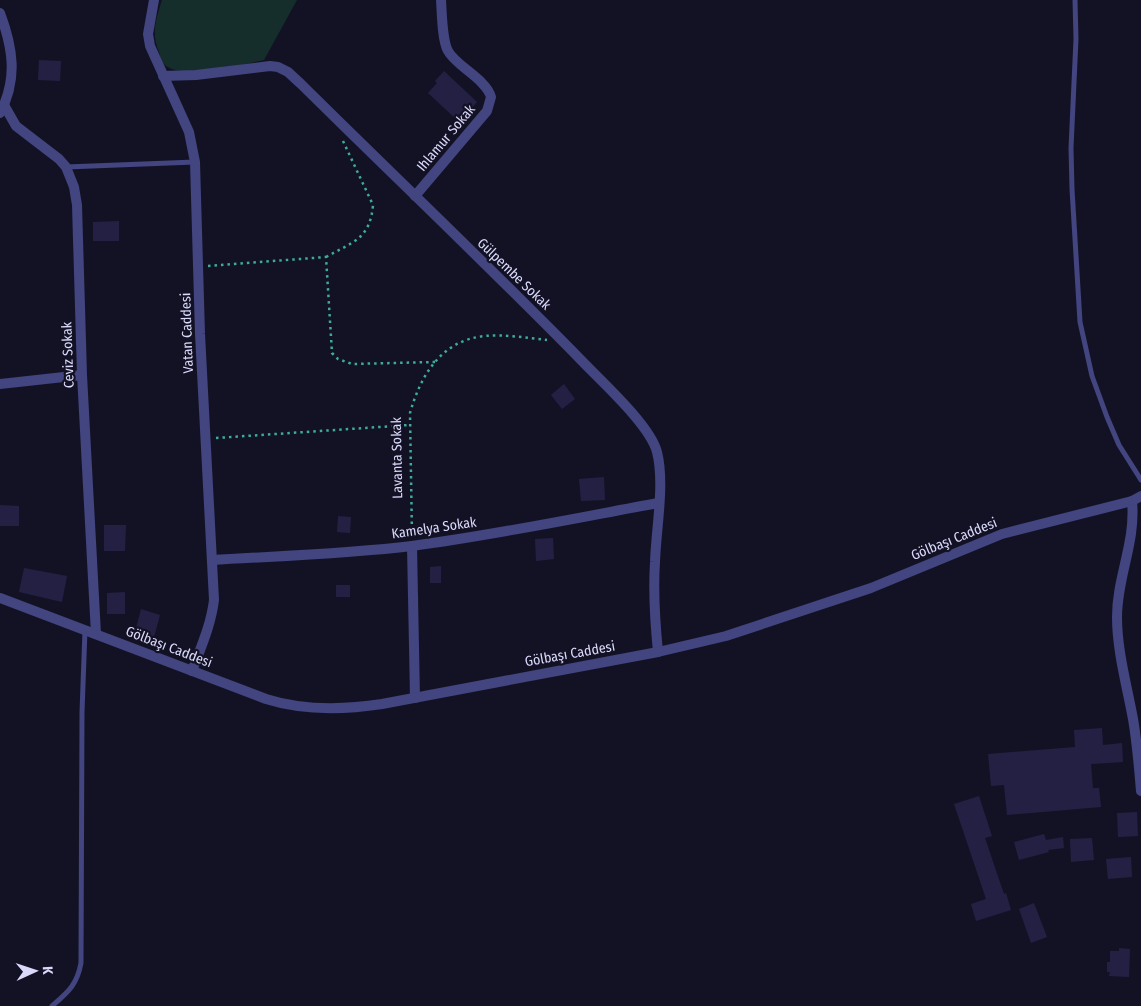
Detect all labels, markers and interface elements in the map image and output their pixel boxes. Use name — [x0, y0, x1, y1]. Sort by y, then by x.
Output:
street label: Ihlamur Sokak — [413, 101, 479, 175]
street label: Gülpembe Sokak — [474, 235, 555, 314]
street label: Vatan Caddesi — [177, 292, 197, 374]
street label: Ceviz Sokak — [58, 321, 78, 388]
street label: Lavanta Sokak — [388, 417, 406, 499]
street label: Kamelya Sokak — [390, 514, 478, 542]
street label: Gölbaşı Caddesi — [909, 514, 999, 564]
street label: Gölbaşı Caddesi — [123, 623, 215, 671]
street label: Gölbaşı Caddesi — [524, 638, 616, 670]
north arrow — [10, 946, 60, 996]
text: K — [39, 966, 56, 976]

